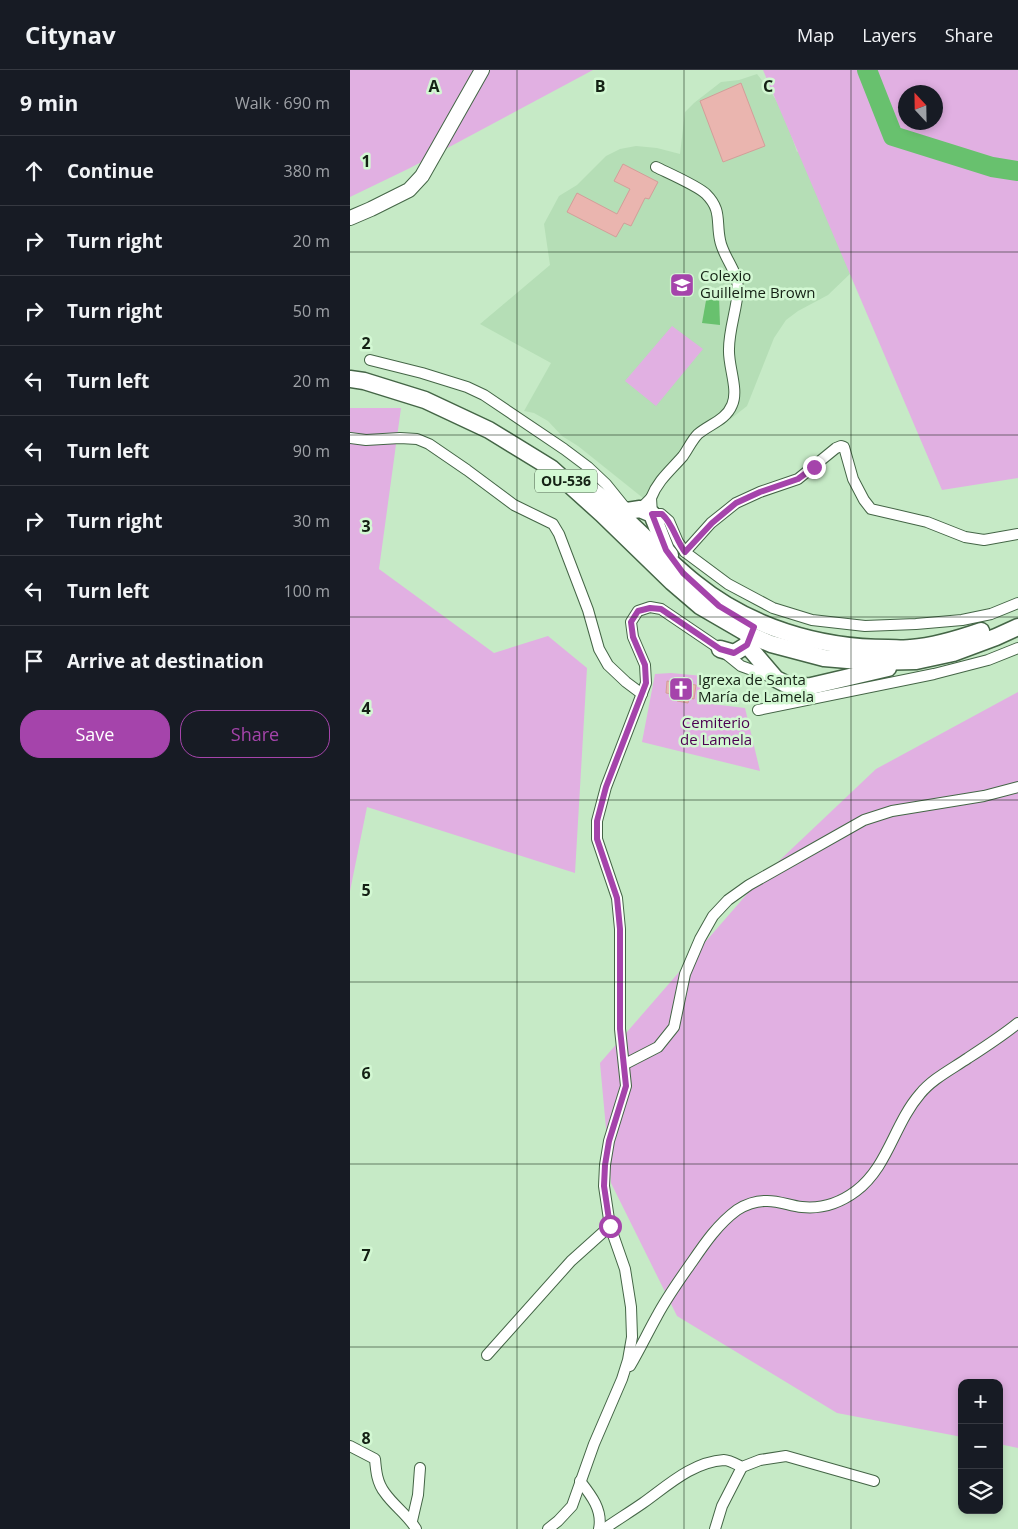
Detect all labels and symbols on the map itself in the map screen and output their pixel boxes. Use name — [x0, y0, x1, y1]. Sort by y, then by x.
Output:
text: A — [428, 75, 440, 97]
text: B — [595, 75, 605, 97]
text: C — [763, 75, 773, 97]
north arrow — [898, 85, 943, 130]
text: 1 — [361, 150, 371, 172]
place label: Colexio Guillelme Brown — [700, 265, 816, 302]
school or university icon: Colexio Guillelme Brown — [669, 272, 695, 298]
text: 2 — [361, 332, 371, 354]
route end — [803, 456, 826, 479]
road number: OU-536 — [535, 470, 597, 492]
text: 3 — [361, 515, 371, 537]
place label: Igrexa de Santa María de Lamela — [698, 669, 814, 706]
church icon: Igrexa de Santa María de Lamela — [668, 676, 694, 702]
text: 4 — [361, 697, 371, 719]
park label: Cemiterio de Lamela — [680, 712, 752, 749]
text: 5 — [361, 879, 371, 901]
text: 6 — [361, 1062, 371, 1084]
route start — [599, 1215, 622, 1238]
text: 7 — [361, 1244, 371, 1266]
text: 8 — [361, 1427, 371, 1449]

